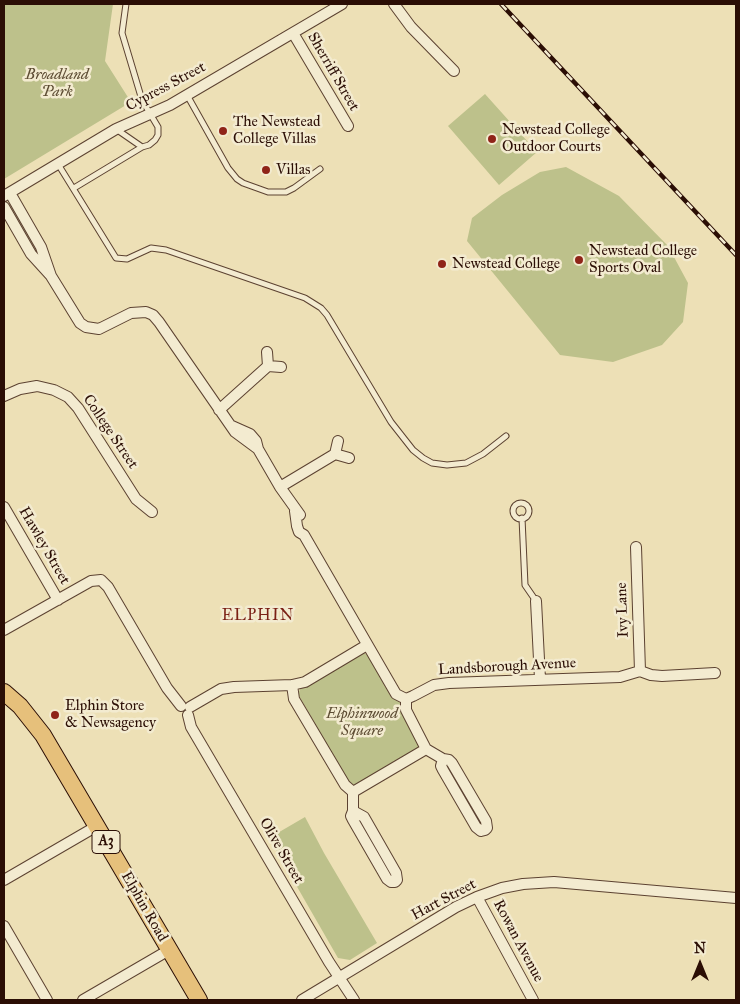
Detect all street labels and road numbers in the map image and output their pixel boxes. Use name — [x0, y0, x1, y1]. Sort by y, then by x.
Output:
street label: Sherriff Street — [303, 29, 363, 115]
street label: Cypress Street — [123, 58, 209, 116]
street label: College Street — [79, 391, 141, 473]
street label: Hawley Street — [15, 504, 73, 588]
street label: Ivy Lane — [613, 582, 633, 638]
street label: Landsborough Avenue — [438, 654, 576, 680]
street label: Olive Street — [255, 815, 307, 887]
road number: A3 — [92, 830, 120, 854]
street label: Elphin Road — [117, 869, 171, 945]
street label: Hart Street — [409, 875, 479, 925]
street label: Rowan Avenue — [489, 897, 547, 985]

